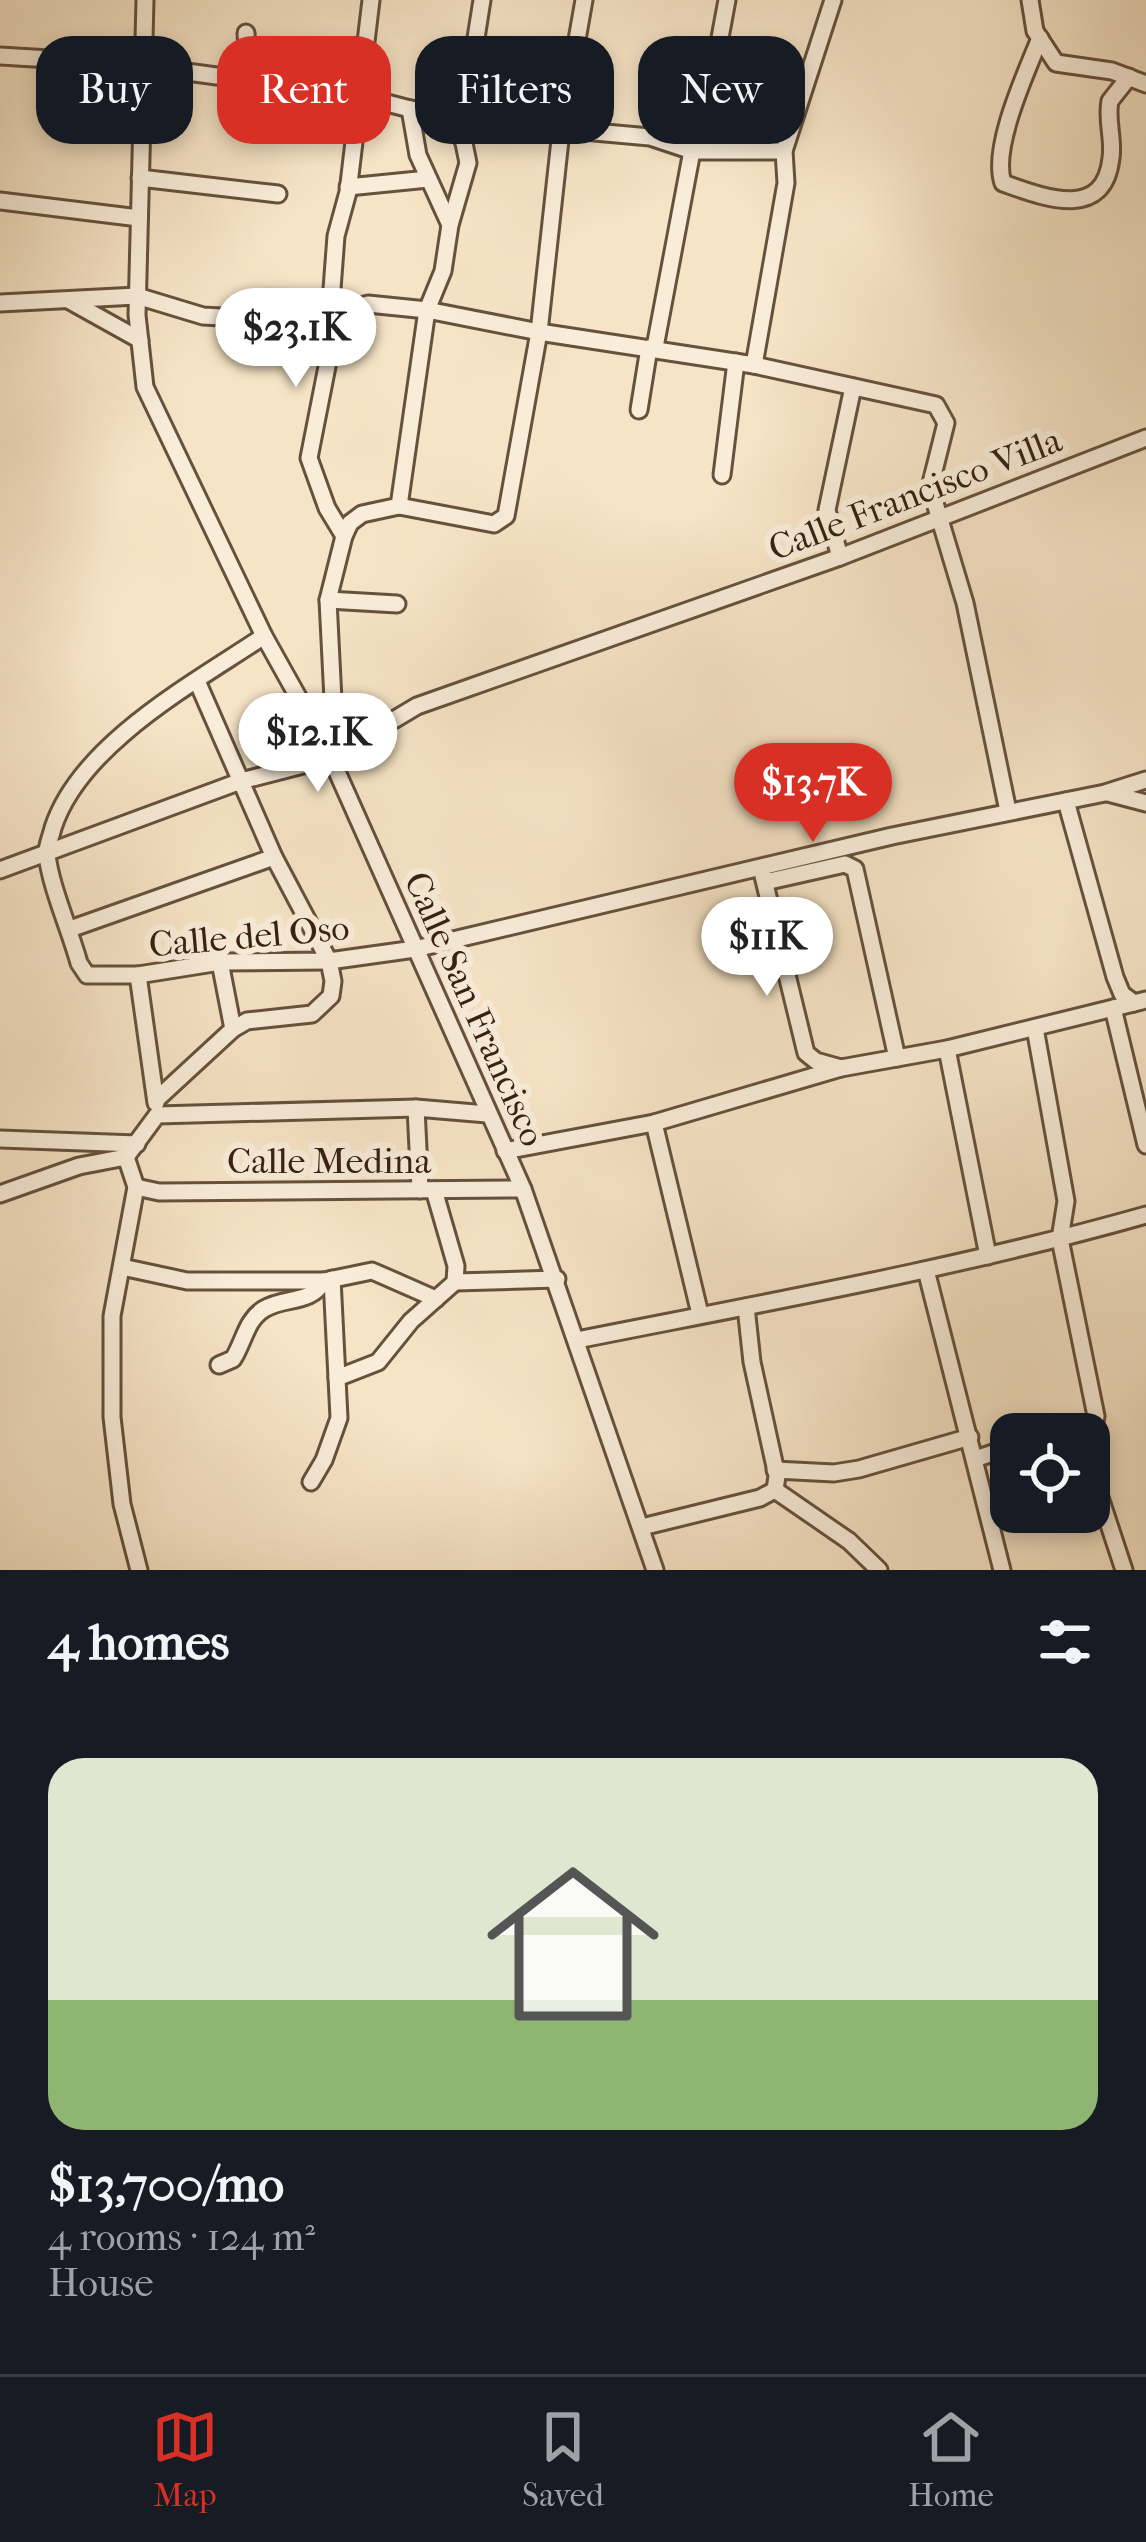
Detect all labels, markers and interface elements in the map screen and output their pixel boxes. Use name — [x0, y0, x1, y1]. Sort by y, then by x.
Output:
chip: Buy — [36, 36, 193, 144]
chip: Rent — [217, 36, 391, 144]
chip: Filters — [415, 36, 614, 144]
chip: New — [638, 36, 805, 144]
pin: $23.1K — [198, 288, 394, 390]
text: $23.1K — [242, 304, 350, 350]
street label: Calle Francisco Villa — [763, 419, 1068, 569]
pin: $12.1K — [220, 693, 416, 795]
text: $12.1K — [265, 709, 371, 755]
pin: $13.7K — [715, 743, 911, 845]
text: $13.7K — [761, 759, 865, 805]
street label: Calle San Francisco — [396, 865, 554, 1153]
pin: $11K — [696, 897, 838, 999]
street label: Calle del Oso — [147, 906, 351, 966]
text: $11K — [728, 913, 806, 959]
street label: Calle Medina — [227, 1140, 431, 1182]
map controls — [990, 1413, 1110, 1533]
button: locate — [990, 1413, 1110, 1533]
icon: filters — [1032, 1609, 1098, 1675]
text: 4 homes — [48, 1612, 229, 1672]
icon: home — [465, 1836, 681, 2052]
text: $13,700/mo — [48, 2154, 284, 2214]
text: 4 rooms · 124 m² — [48, 2214, 315, 2260]
text: House — [48, 2260, 154, 2306]
tab: Map — [152, 2404, 218, 2515]
tab: Saved — [522, 2404, 604, 2515]
tab: Home — [908, 2404, 994, 2515]

